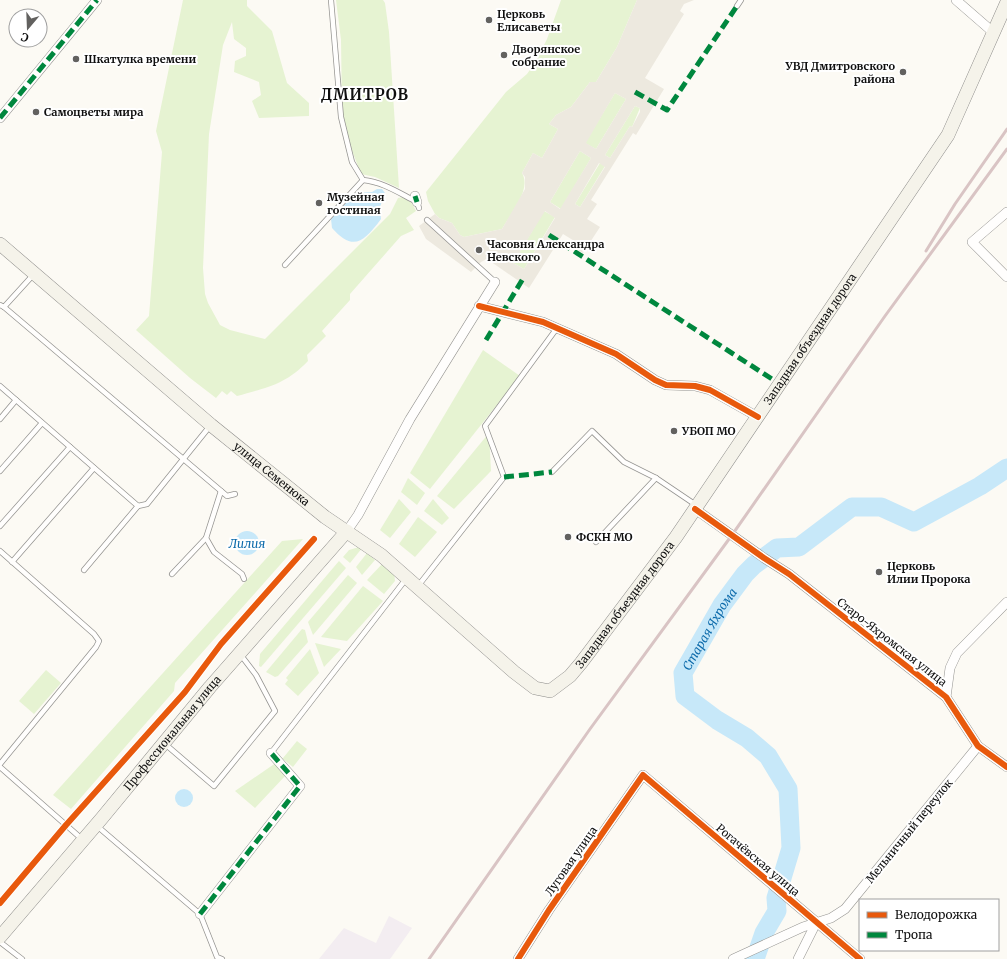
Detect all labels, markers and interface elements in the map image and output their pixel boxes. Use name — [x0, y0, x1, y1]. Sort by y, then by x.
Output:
place label: Церковь Елиcаветы — [497, 7, 561, 34]
north arrow — [8, 8, 48, 48]
marker: Церковь Елиcаветы — [484, 15, 494, 25]
text: С — [19, 30, 30, 45]
place label: Дворянское собрание — [512, 42, 580, 69]
marker: Дворянское собрание — [499, 50, 509, 60]
place label: Шкатулка времени — [84, 52, 196, 66]
marker: Шкатулка времени — [71, 54, 81, 64]
place label: УВД Дмитровского района — [784, 59, 895, 86]
marker: УВД Дмитровского района — [898, 67, 908, 77]
district label: ДМИТРОВ — [321, 85, 409, 104]
place label: Самоцветы мира — [44, 105, 143, 119]
marker: Самоцветы мира — [31, 107, 41, 117]
place label: Музейная гостиная — [327, 190, 385, 217]
marker: Музейная гостиная — [314, 198, 324, 208]
place label: Часовня Александра Невского — [487, 237, 604, 264]
marker: Часовня Александра Невского — [474, 245, 484, 255]
street label: Западная объездная дорога — [761, 271, 859, 407]
place label: УБОП МО — [681, 424, 736, 438]
marker: УБОП МО — [669, 426, 679, 436]
street label: улица Семенюка — [231, 439, 313, 509]
place label: ФСКН МО — [576, 530, 633, 544]
marker: ФСКН МО — [563, 532, 573, 542]
water label: Лилия — [228, 536, 265, 551]
street label: Западная объездная дорога — [573, 538, 677, 671]
place label: Церковь Илии Пророка — [887, 559, 971, 586]
marker: Церковь Илии Пророка — [874, 567, 884, 577]
water label: Старая Яхрома — [679, 585, 740, 673]
street label: Старо-Яхромская улица — [834, 595, 950, 689]
street label: Профессиональная улица — [121, 672, 224, 793]
street label: Мельничный переулок — [863, 776, 955, 886]
street label: Рогачёвская улица — [713, 821, 803, 899]
street label: Луговая улица — [542, 824, 600, 898]
legend — [859, 899, 999, 951]
text: Велодорожка — [895, 907, 978, 922]
text: Тропа — [895, 927, 933, 942]

